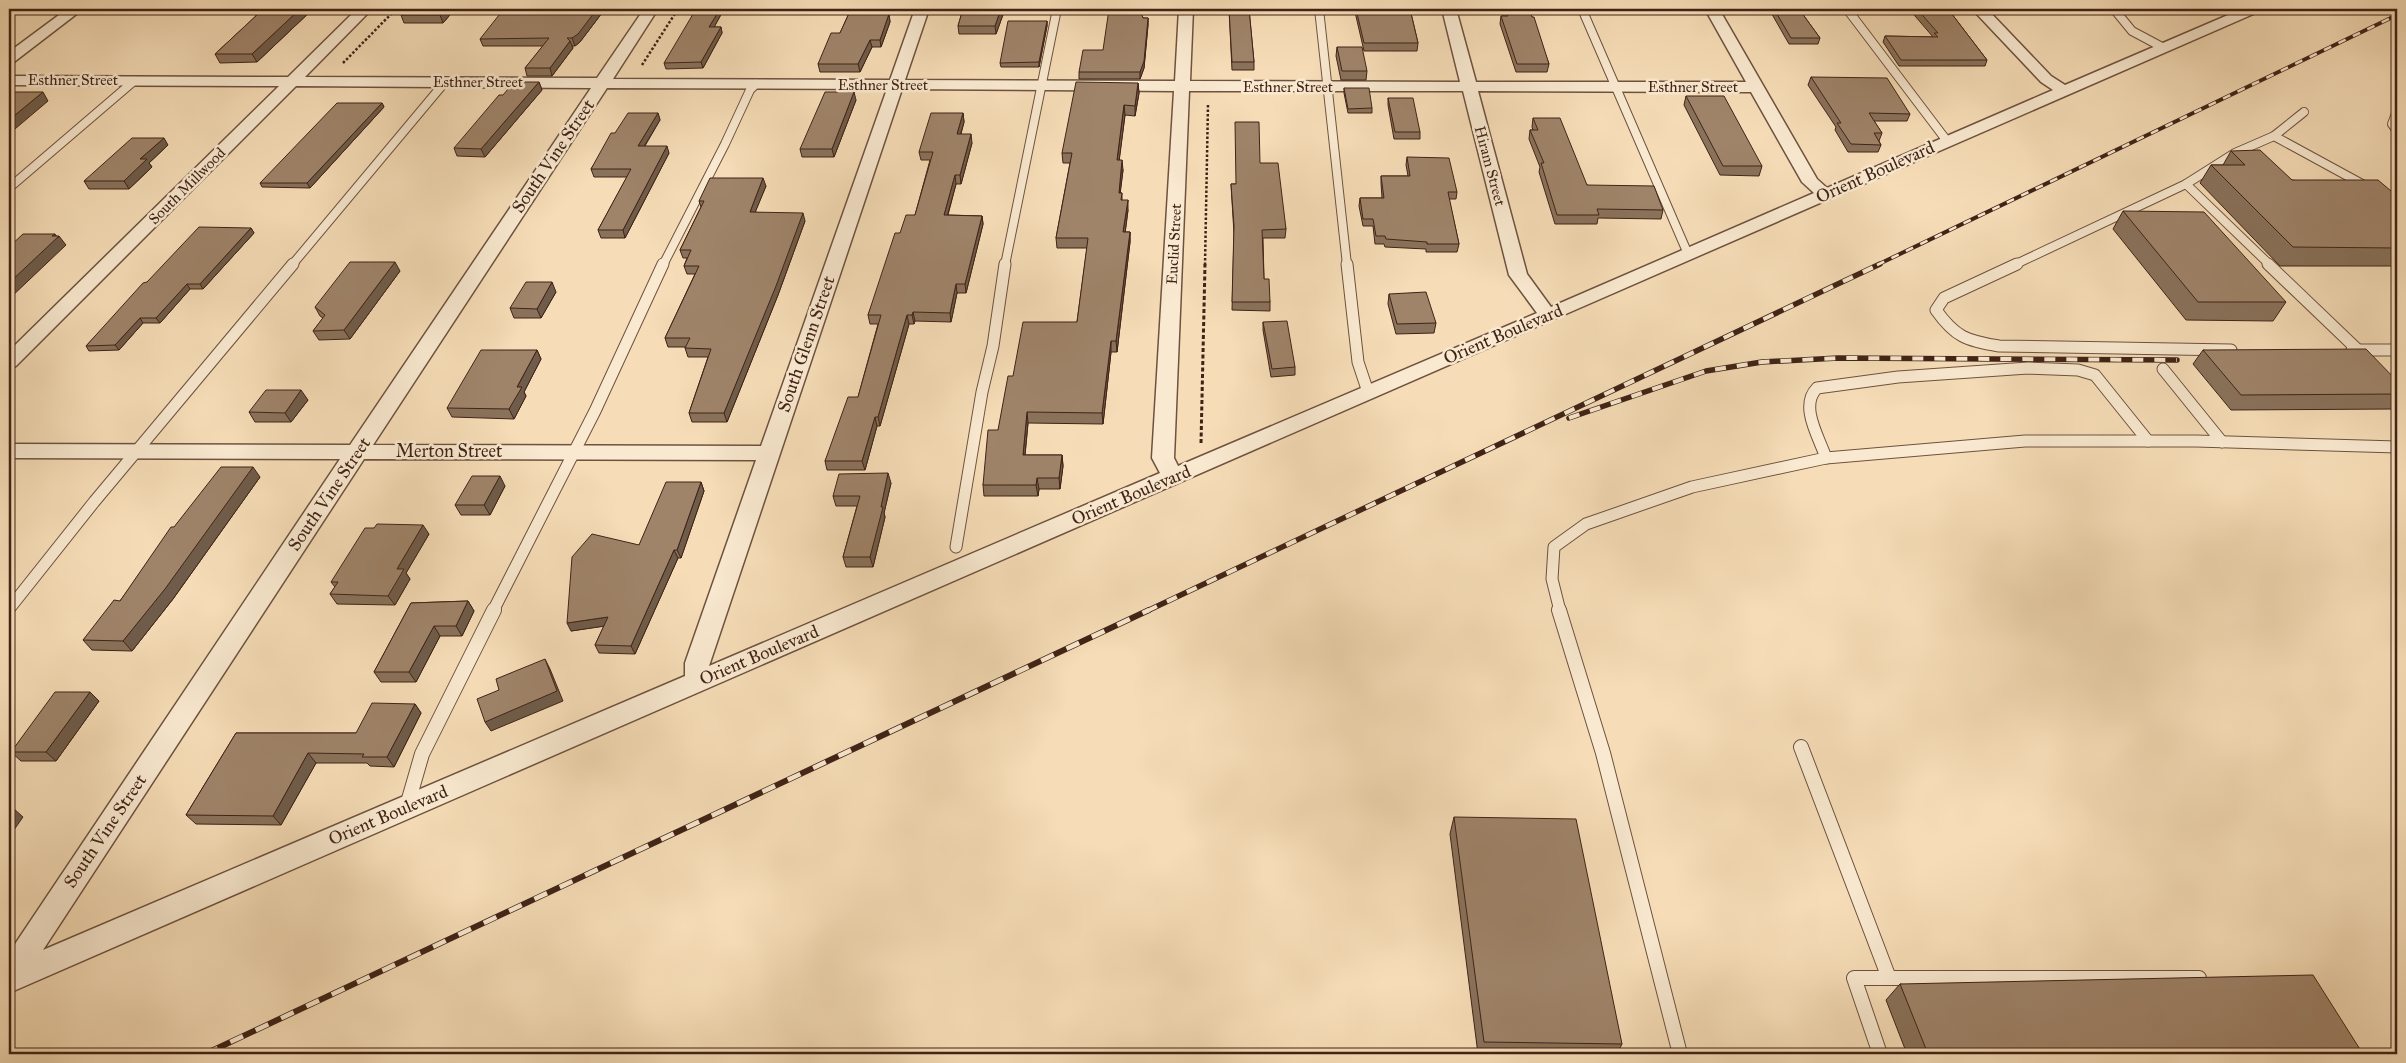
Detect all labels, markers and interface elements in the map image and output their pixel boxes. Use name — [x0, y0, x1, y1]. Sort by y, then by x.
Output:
street label: Esthner Street — [28, 71, 119, 89]
street label: Esthner Street — [433, 73, 524, 91]
street label: Esthner Street — [838, 76, 929, 94]
street label: Esthner Street — [1243, 78, 1334, 96]
street label: Esthner Street — [1648, 78, 1739, 96]
street label: South Vine Street — [507, 94, 600, 217]
street label: Hiram Street — [1471, 124, 1510, 209]
street label: Orient Boulevard — [1812, 136, 1938, 208]
street label: South Millwood — [145, 143, 230, 228]
street label: Euclid Street — [1163, 202, 1185, 285]
street label: South Glenn Street — [772, 272, 840, 415]
street label: Orient Boulevard — [1440, 299, 1566, 369]
street label: South Vine Street — [283, 432, 376, 555]
street label: Merton Street — [396, 440, 503, 462]
street label: Orient Boulevard — [1068, 460, 1194, 530]
street label: Orient Boulevard — [696, 620, 822, 690]
street label: South Vine Street — [59, 769, 152, 892]
street label: Orient Boulevard — [325, 780, 451, 850]

